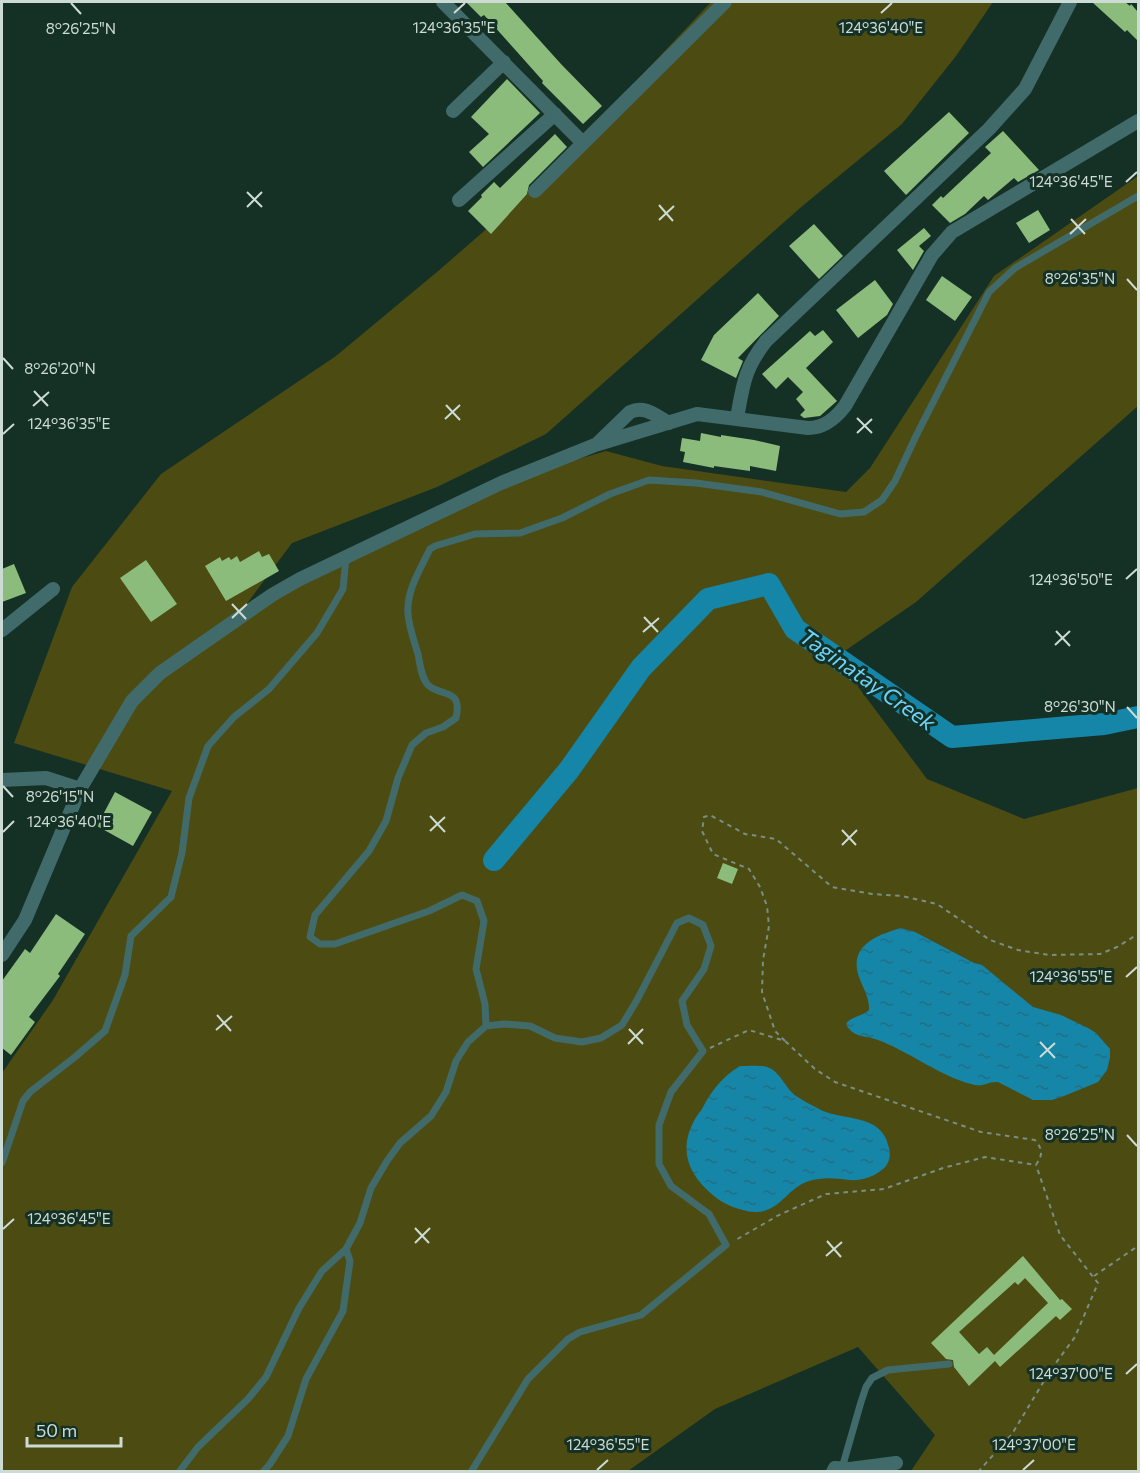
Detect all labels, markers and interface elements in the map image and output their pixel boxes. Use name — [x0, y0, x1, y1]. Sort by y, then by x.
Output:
text: 124°36'35"E — [413, 18, 496, 36]
text: 124°36'40"E — [839, 18, 923, 36]
text: 8°26'25"N — [46, 19, 116, 37]
text: 124°36'45"E — [1029, 172, 1113, 190]
text: 8°26'35"N — [1045, 269, 1115, 287]
text: 8°26'20"N — [24, 359, 96, 377]
text: 124°36'35"E — [28, 414, 111, 432]
text: 124°36'50"E — [1029, 570, 1113, 588]
water label: Taginatay Creek — [795, 622, 942, 736]
text: 8°26'30"N — [1044, 697, 1116, 715]
text: 8°26'15"N — [26, 787, 94, 805]
text: 124°36'40"E — [27, 812, 111, 830]
text: 124°36'55"E — [1030, 967, 1113, 985]
text: 8°26'25"N — [1045, 1125, 1115, 1143]
text: 124°36'45"E — [27, 1209, 111, 1227]
text: 124°37'00"E — [1029, 1364, 1113, 1382]
scale bar — [27, 1410, 122, 1448]
text: 50 m — [36, 1419, 77, 1441]
text: 124°36'55"E — [567, 1435, 650, 1453]
text: 124°37'00"E — [992, 1435, 1076, 1453]

